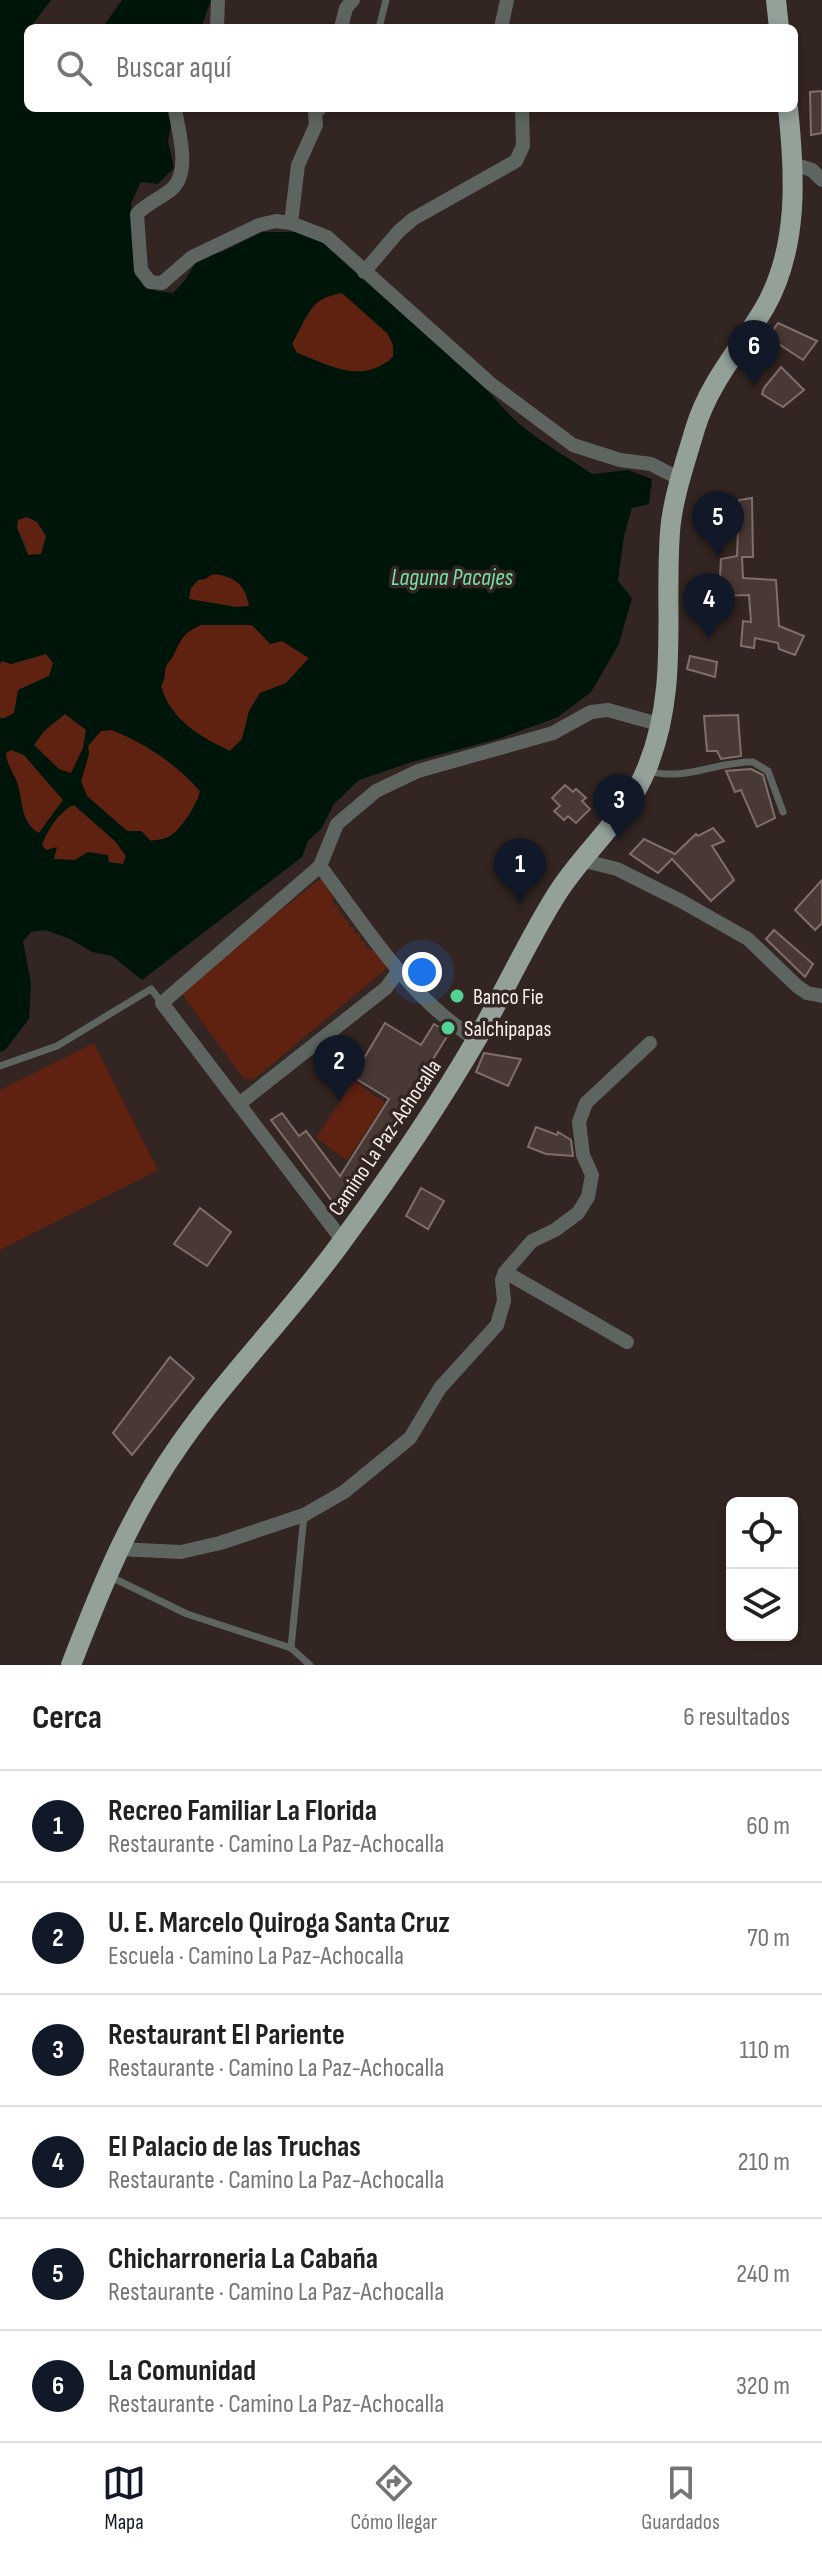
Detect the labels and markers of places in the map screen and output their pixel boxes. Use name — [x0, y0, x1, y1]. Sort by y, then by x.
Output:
pin: 6 — [728, 320, 780, 386]
pin: 5 — [692, 491, 744, 557]
pin: 4 — [683, 573, 735, 639]
pin: 3 — [593, 774, 645, 840]
pin: 1 — [494, 838, 546, 904]
place label: Banco Fie — [473, 984, 544, 1011]
marker: Banco Fie — [448, 987, 466, 1005]
place label: Salchipapas — [464, 1016, 551, 1043]
marker: Salchipapas — [439, 1019, 457, 1037]
pin: 2 — [313, 1035, 365, 1101]

